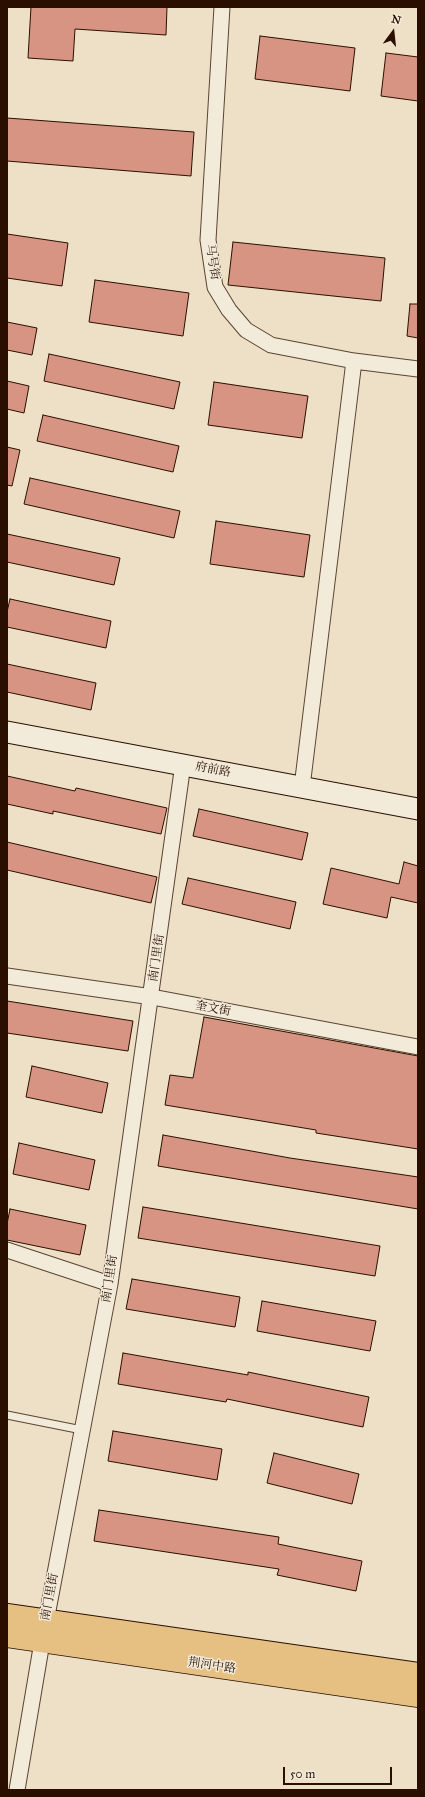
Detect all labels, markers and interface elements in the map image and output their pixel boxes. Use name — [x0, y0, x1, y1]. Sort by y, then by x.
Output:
north arrow — [373, 12, 413, 52]
text: N — [390, 12, 402, 27]
street label: 马号街 — [202, 243, 222, 281]
street label: 府前路 — [194, 759, 232, 781]
street label: 南门里街 — [147, 933, 167, 983]
street label: 奎文街 — [194, 998, 232, 1020]
street label: 南门里街 — [99, 1254, 121, 1304]
street label: 南门里街 — [38, 1572, 62, 1622]
street label: 荆河中路 — [187, 1656, 237, 1676]
scale bar — [285, 1759, 394, 1785]
text: 50 m — [290, 1767, 315, 1781]

